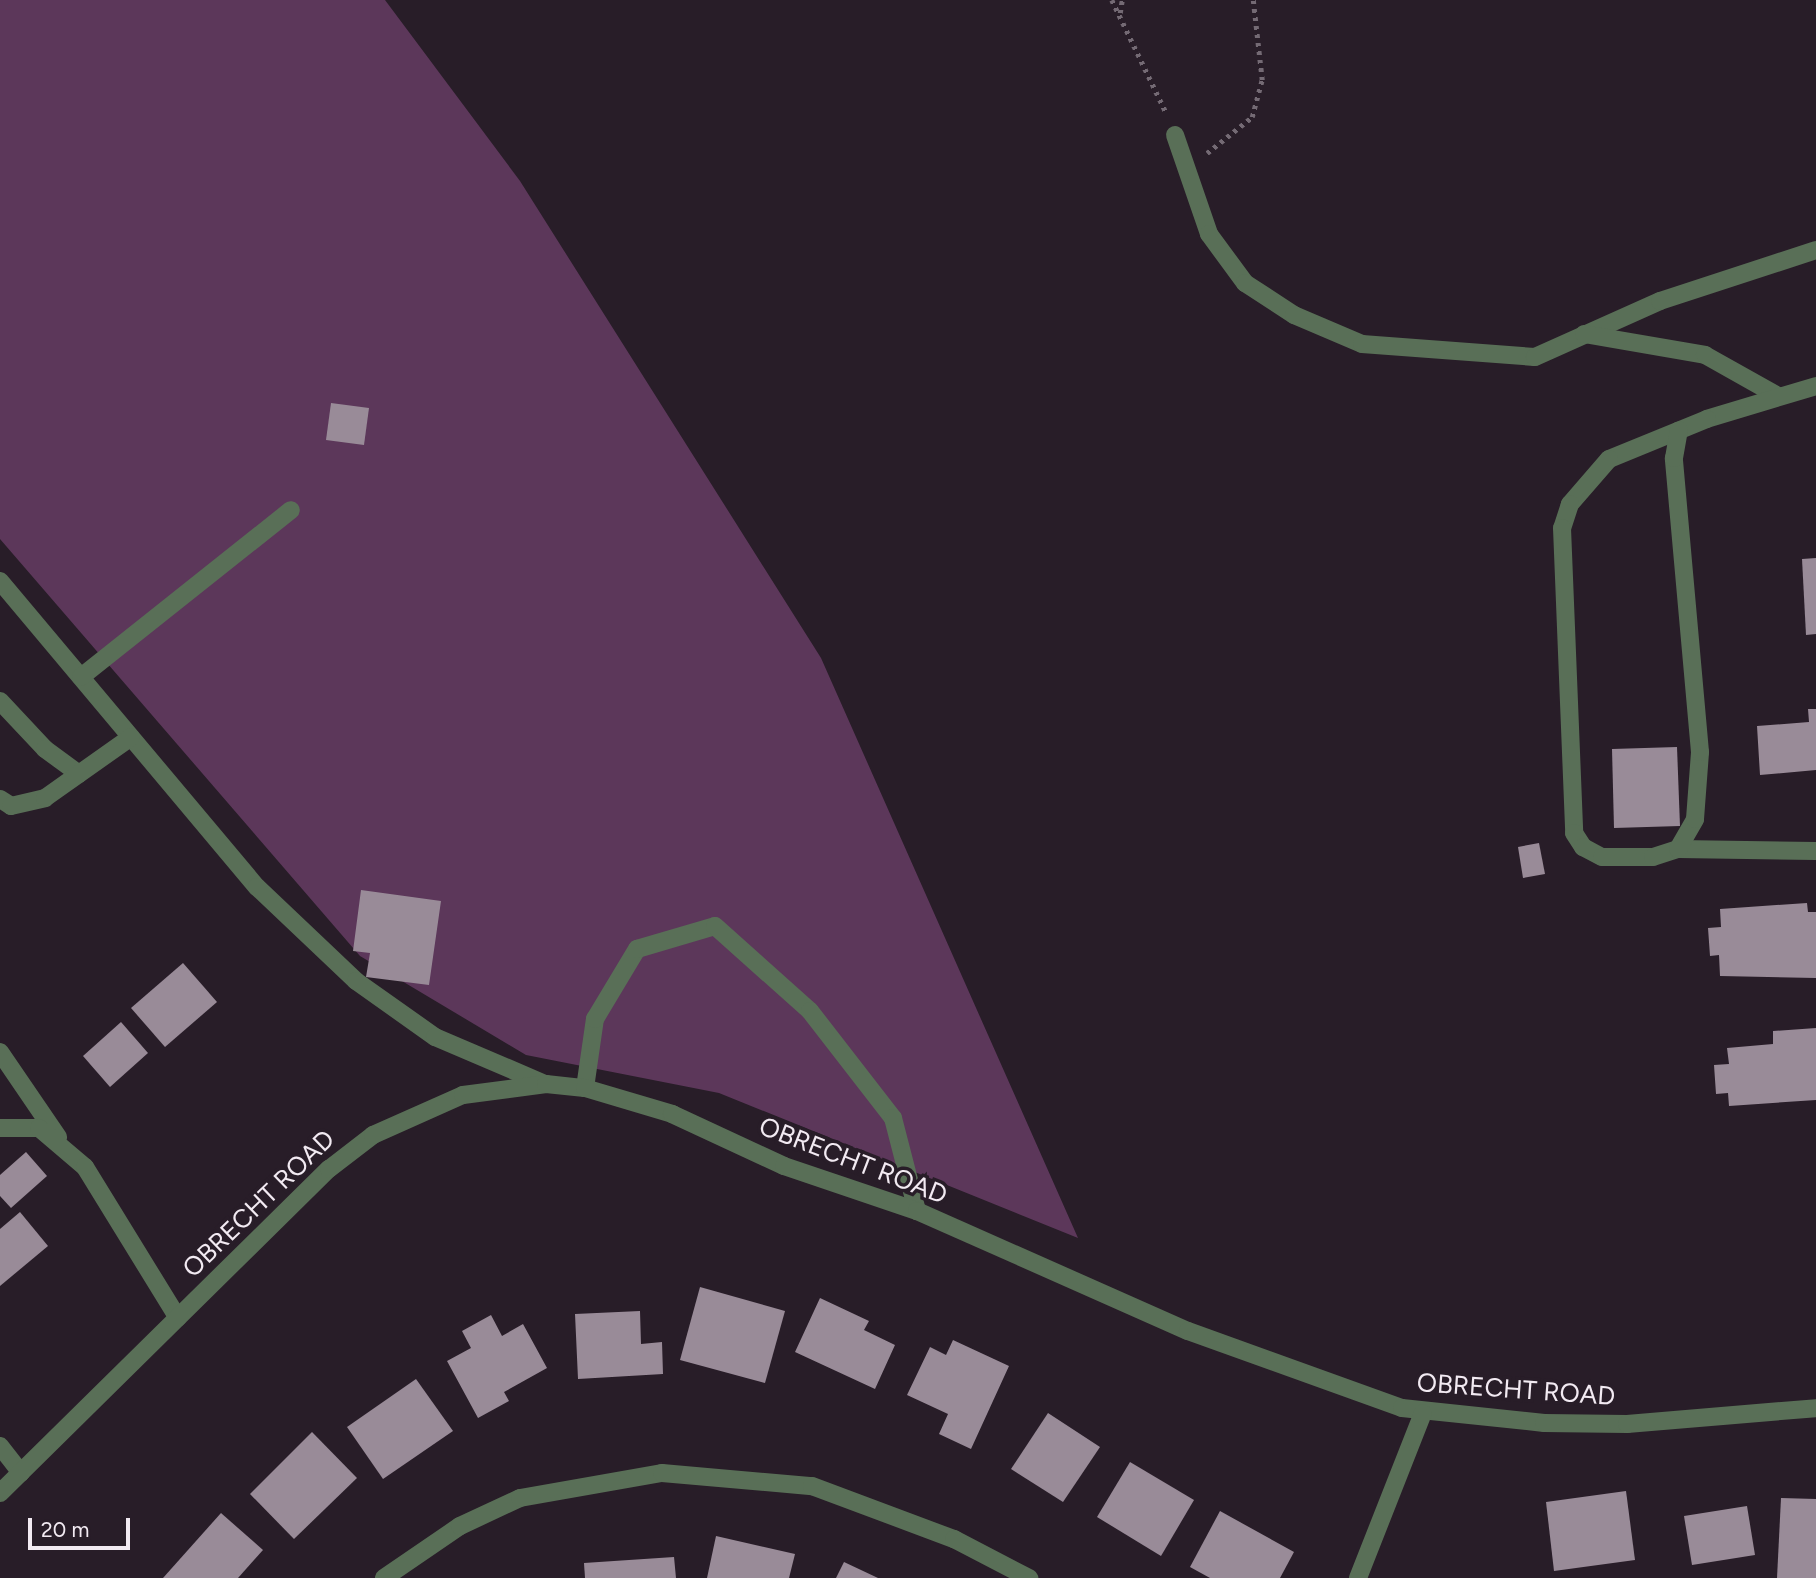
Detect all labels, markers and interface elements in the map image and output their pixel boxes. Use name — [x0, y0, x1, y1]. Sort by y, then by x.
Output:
street label: OBRECHT ROAD — [755, 1111, 951, 1211]
street label: OBRECHT ROAD — [177, 1124, 341, 1284]
street label: OBRECHT ROAD — [1416, 1368, 1616, 1412]
scale bar — [32, 1504, 133, 1548]
text: 20 m — [41, 1517, 89, 1542]

